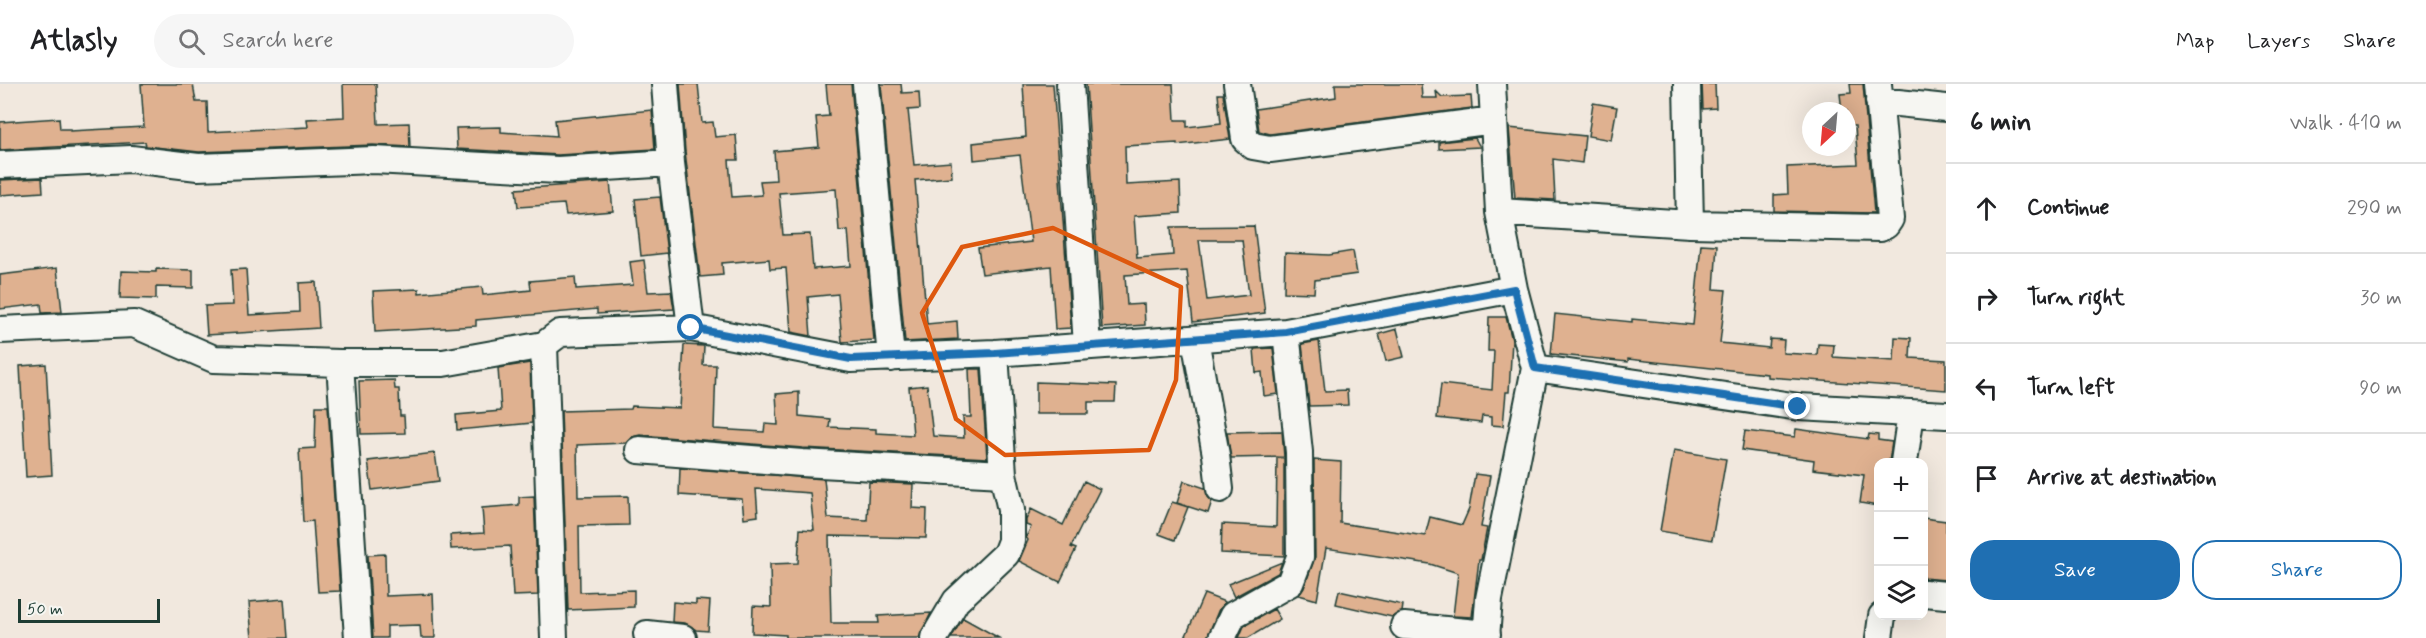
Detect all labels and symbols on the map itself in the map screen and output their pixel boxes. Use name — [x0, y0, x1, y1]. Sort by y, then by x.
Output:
north arrow — [1802, 102, 1856, 156]
route start — [677, 314, 703, 340]
route end — [1784, 393, 1810, 419]
scale bar — [18, 596, 160, 624]

